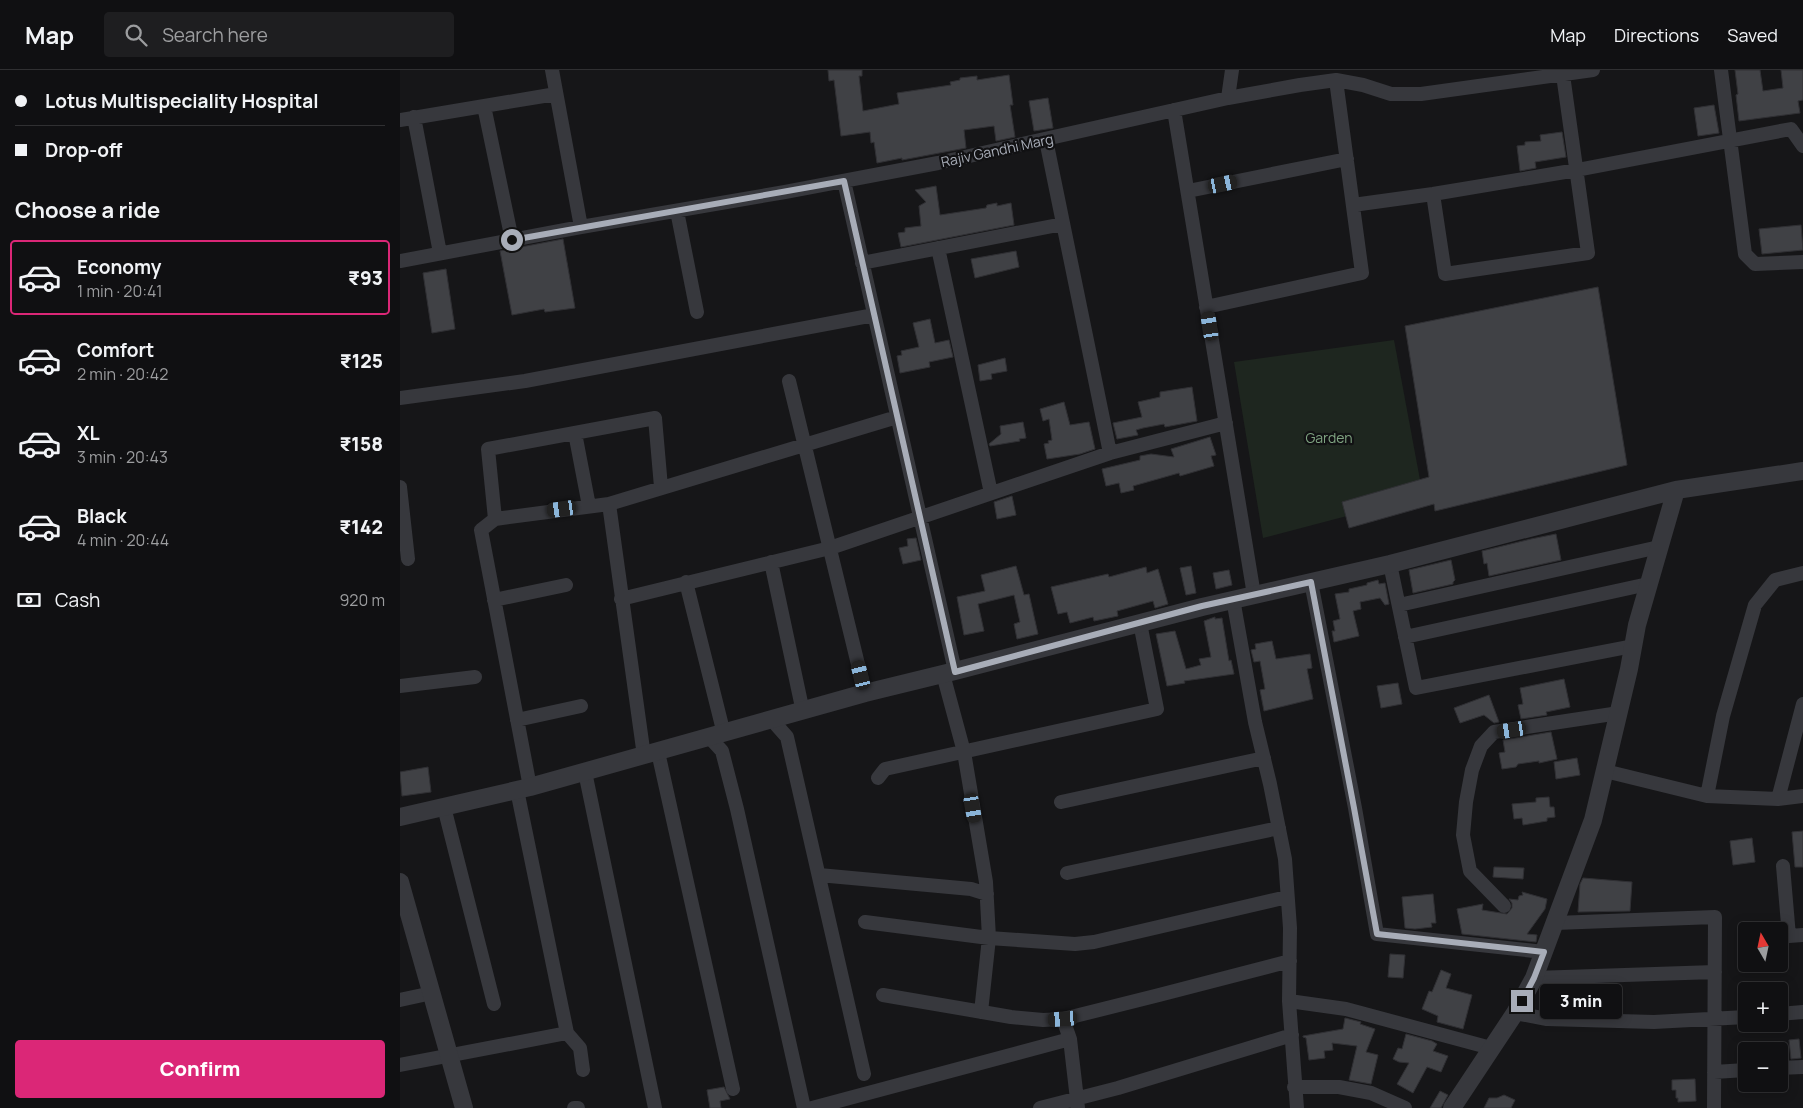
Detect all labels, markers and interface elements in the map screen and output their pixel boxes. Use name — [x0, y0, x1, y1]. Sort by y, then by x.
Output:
search box — [104, 12, 454, 57]
text: Map — [25, 18, 74, 51]
icon: search — [122, 21, 150, 49]
text: Search here — [162, 22, 268, 48]
text: Map — [1550, 23, 1586, 47]
text: Directions — [1614, 23, 1699, 47]
text: Saved — [1727, 23, 1778, 47]
text: Lotus Multispeciality Hospital — [45, 88, 319, 114]
street label: Rajiv Gandhi Marg — [939, 129, 1055, 171]
text: Drop-off — [45, 137, 122, 163]
car — [1206, 174, 1239, 194]
text: Choose a ride — [15, 195, 160, 225]
route start — [501, 229, 523, 251]
text: Economy — [77, 254, 161, 280]
icon: car — [17, 255, 62, 300]
text: ₹93 — [348, 265, 383, 291]
text: 1 min · 20:41 — [77, 280, 163, 302]
car — [1200, 310, 1219, 342]
text: Comfort — [77, 337, 154, 363]
icon: car — [17, 338, 62, 383]
text: ₹125 — [340, 348, 383, 374]
text: 2 min · 20:42 — [77, 363, 168, 385]
text: XL — [77, 420, 100, 446]
icon: car — [17, 421, 62, 466]
park label: Garden — [1305, 428, 1353, 447]
text: ₹158 — [339, 431, 383, 457]
text: 3 min · 20:43 — [77, 446, 168, 468]
car — [546, 499, 577, 519]
text: Black — [77, 503, 126, 529]
icon: car — [17, 504, 62, 549]
text: ₹142 — [339, 514, 383, 540]
text: 4 min · 20:44 — [77, 529, 169, 551]
icon: cash — [15, 586, 43, 614]
text: Cash — [55, 587, 100, 613]
text: 920 m — [339, 589, 385, 611]
car — [850, 659, 871, 691]
car — [1496, 720, 1527, 740]
car — [963, 792, 982, 824]
north arrow — [1738, 922, 1788, 972]
map controls — [1738, 922, 1788, 1092]
button: + — [1738, 982, 1788, 1032]
callout: 3 min — [1540, 984, 1622, 1018]
route end — [1511, 990, 1533, 1012]
text: 3 min — [1560, 990, 1602, 1012]
car — [1047, 1010, 1078, 1028]
button: Confirm — [15, 1040, 385, 1098]
button: − — [1738, 1042, 1788, 1092]

